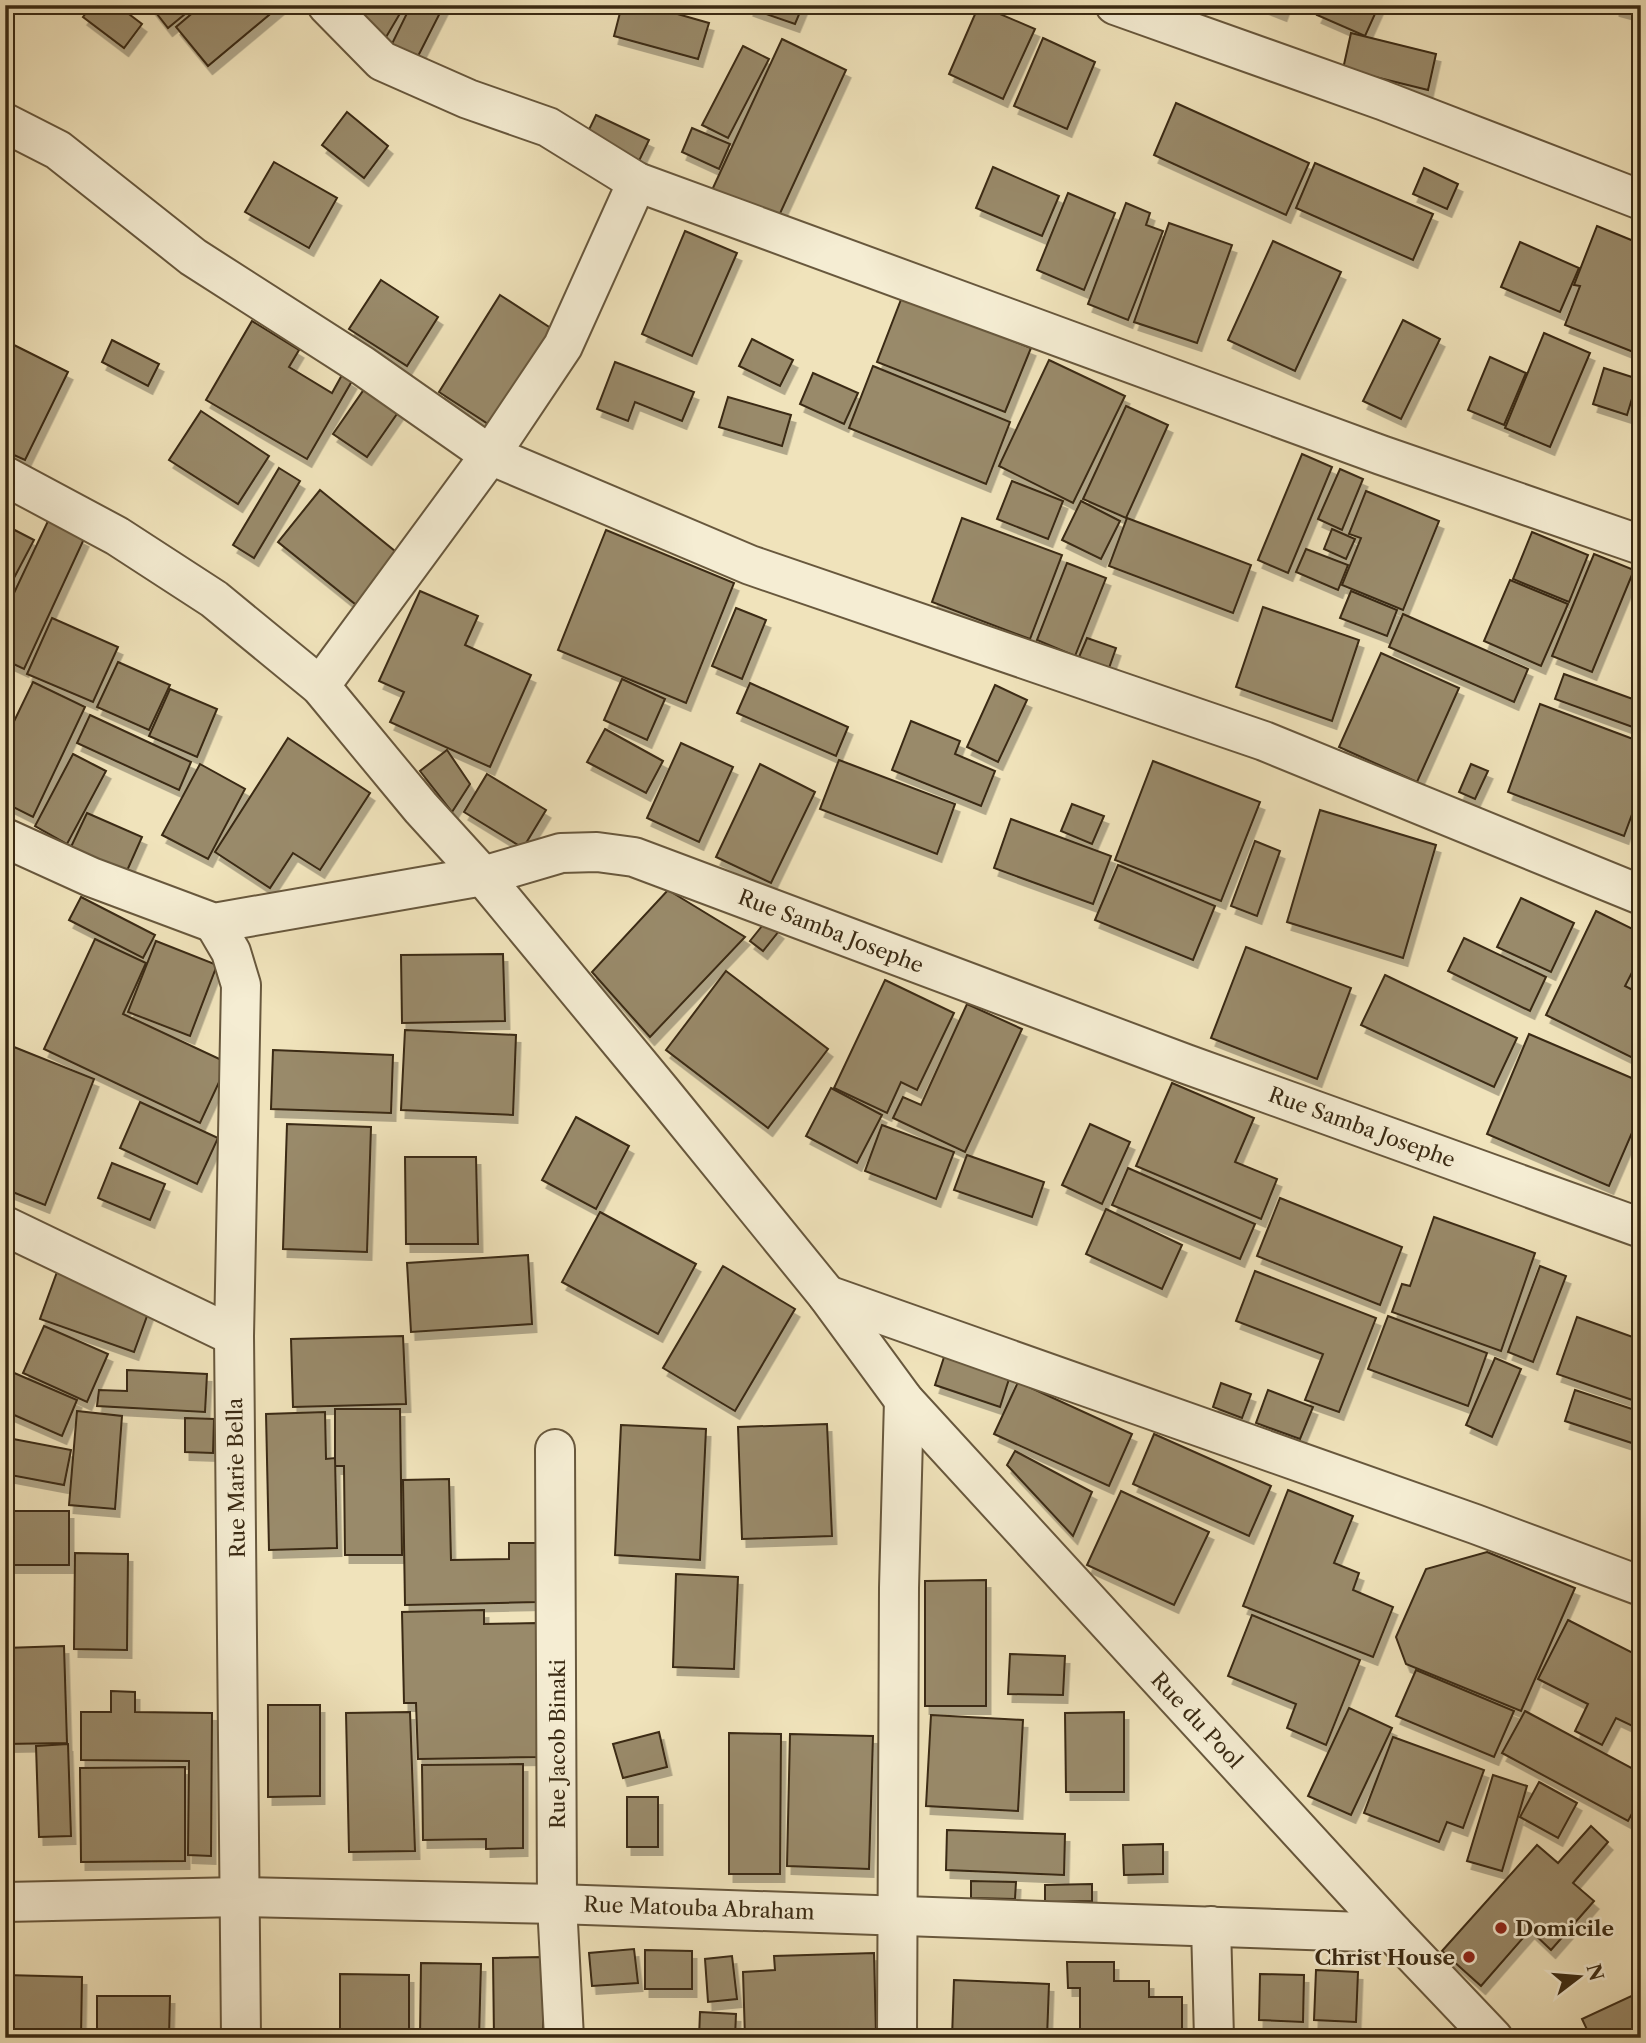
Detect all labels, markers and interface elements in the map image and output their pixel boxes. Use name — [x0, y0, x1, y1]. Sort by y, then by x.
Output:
street label: Rue Samba Josephe — [735, 884, 927, 978]
street label: Rue Samba Josephe — [1265, 1082, 1459, 1172]
street label: Rue Marie Bella — [222, 1397, 250, 1558]
street label: Rue Jacob Binaki — [545, 1659, 570, 1829]
street label: Rue du Pool — [1146, 1667, 1248, 1773]
street label: Rue Matouba Abraham — [583, 1891, 815, 1925]
place label: Domicile — [1515, 1916, 1614, 1941]
marker: Domicile — [1493, 1920, 1509, 1936]
north arrow — [1544, 1941, 1614, 2011]
place label: Christ House — [1314, 1945, 1455, 1970]
marker: Christ House — [1461, 1949, 1477, 1965]
text: N — [1582, 1961, 1608, 1984]

